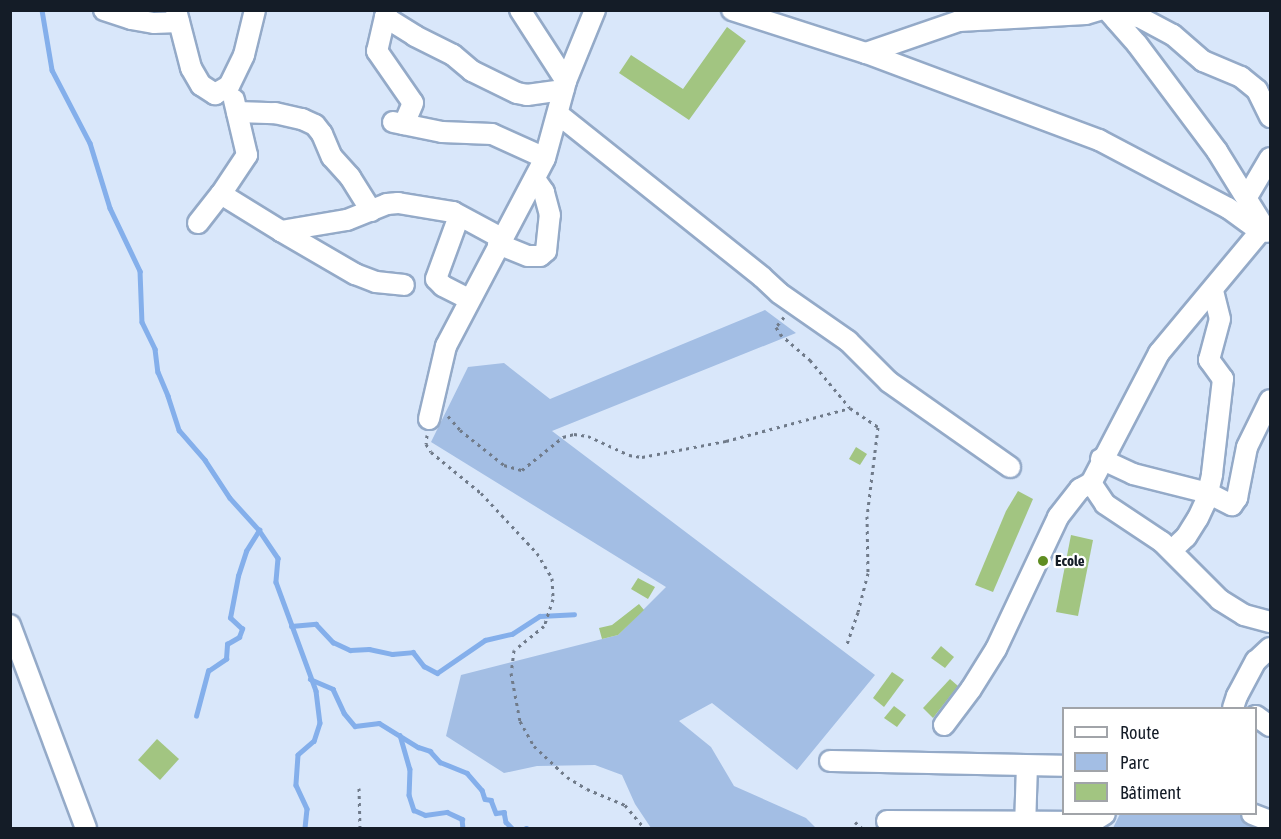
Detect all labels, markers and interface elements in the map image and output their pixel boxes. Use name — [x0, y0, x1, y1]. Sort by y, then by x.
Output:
place label: Ecole — [1055, 552, 1085, 570]
marker: Ecole — [1036, 554, 1050, 568]
legend — [1062, 707, 1257, 815]
text: Route — [1120, 722, 1159, 743]
text: Parc — [1120, 752, 1149, 773]
text: Bâtiment — [1120, 782, 1181, 803]

